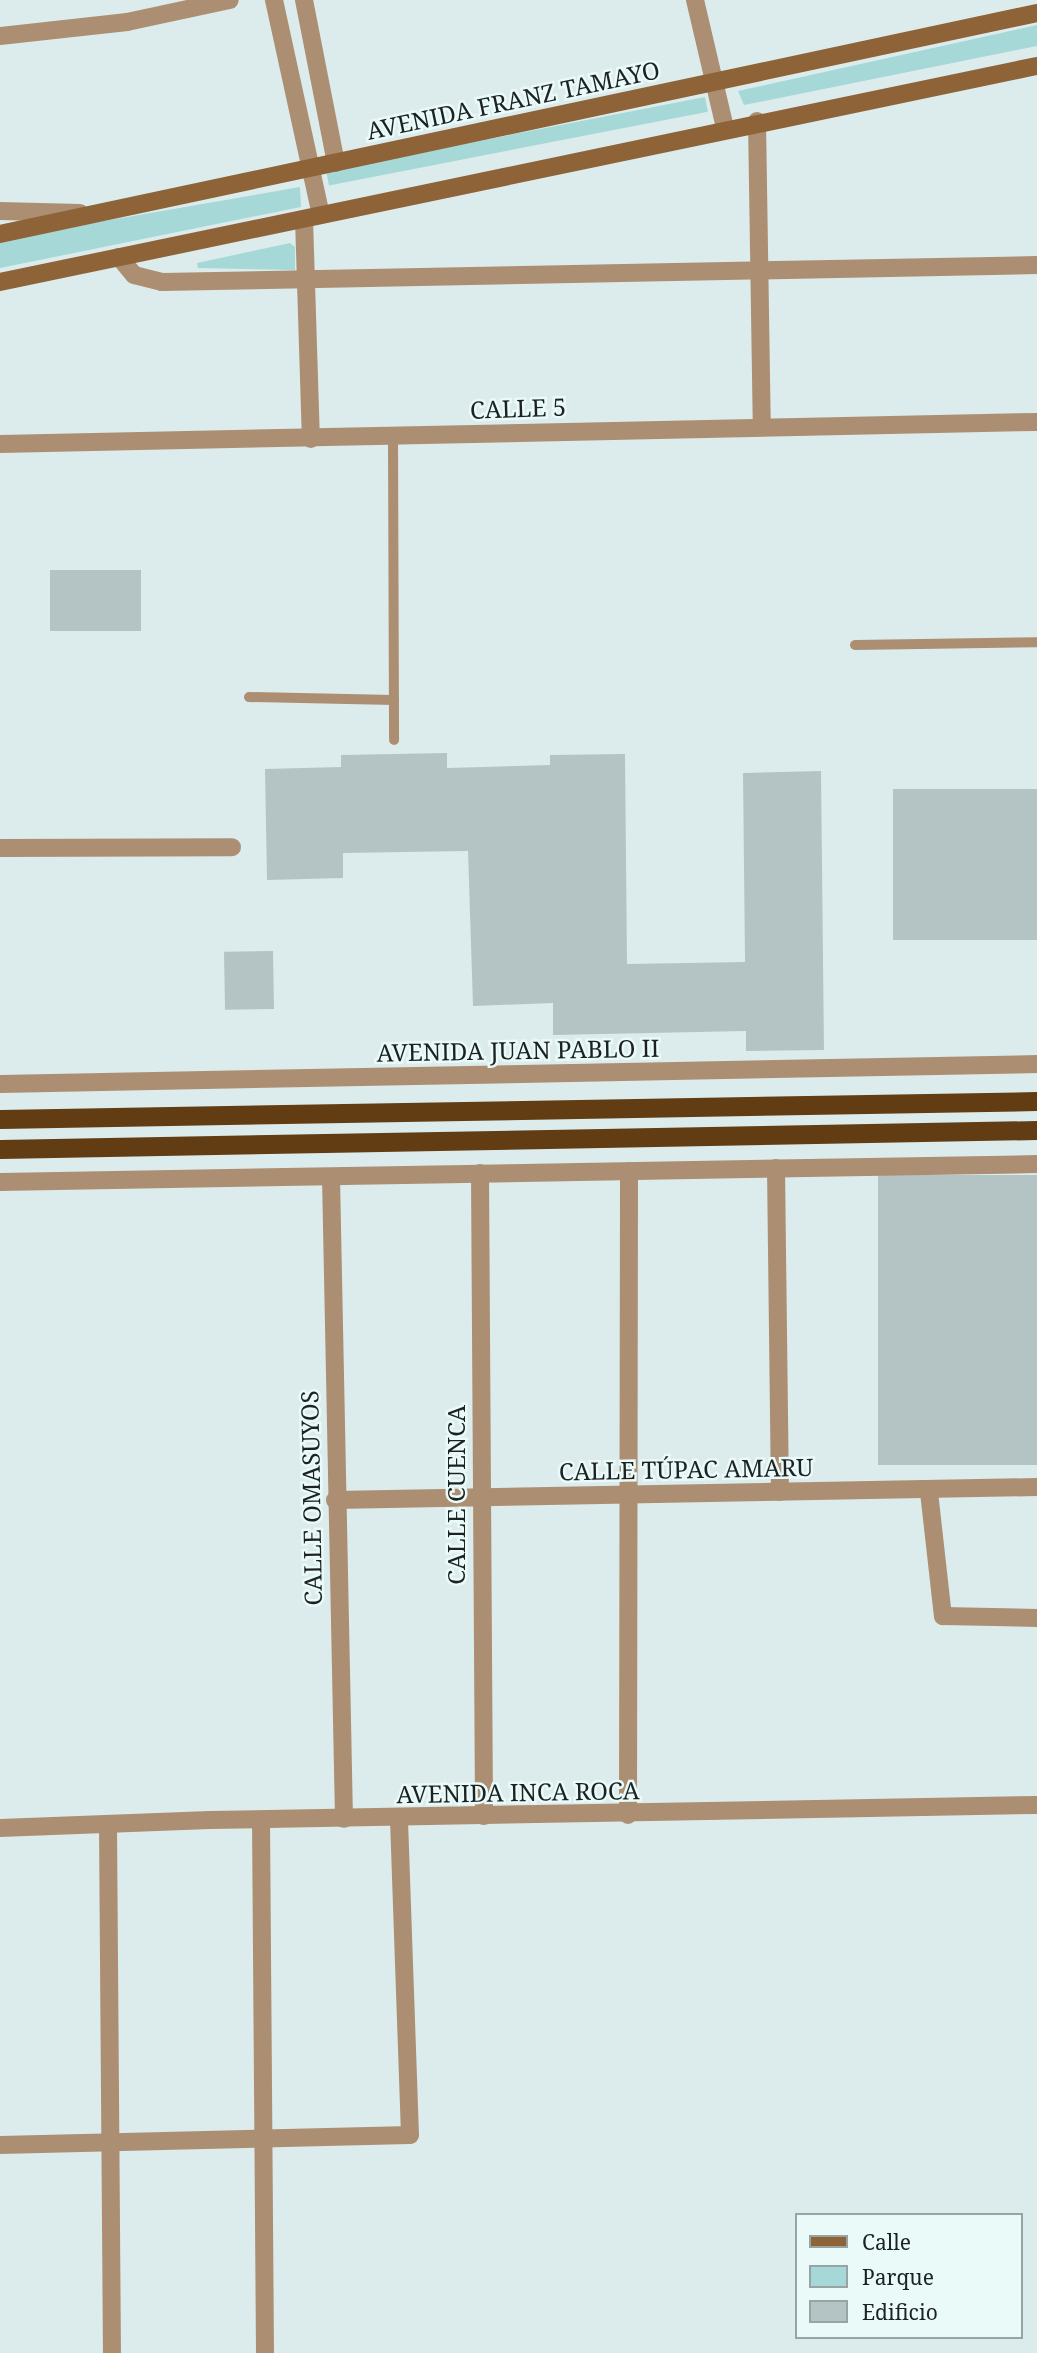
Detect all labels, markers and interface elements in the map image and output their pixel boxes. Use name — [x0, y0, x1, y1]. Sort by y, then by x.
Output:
street label: AVENIDA FRANZ TAMAYO — [364, 55, 662, 145]
street label: CALLE 5 — [469, 392, 567, 424]
street label: AVENIDA JUAN PABLO II — [376, 1033, 660, 1067]
street label: CALLE OMASUYOS — [295, 1390, 327, 1606]
street label: CALLE CUENCA — [442, 1405, 470, 1585]
street label: CALLE TÚPAC AMARU — [559, 1452, 813, 1486]
street label: AVENIDA INCA ROCA — [396, 1775, 640, 1809]
legend — [796, 2213, 1023, 2339]
text: Calle — [862, 2228, 911, 2256]
text: Parque — [862, 2263, 934, 2291]
text: Edificio — [862, 2298, 938, 2326]

